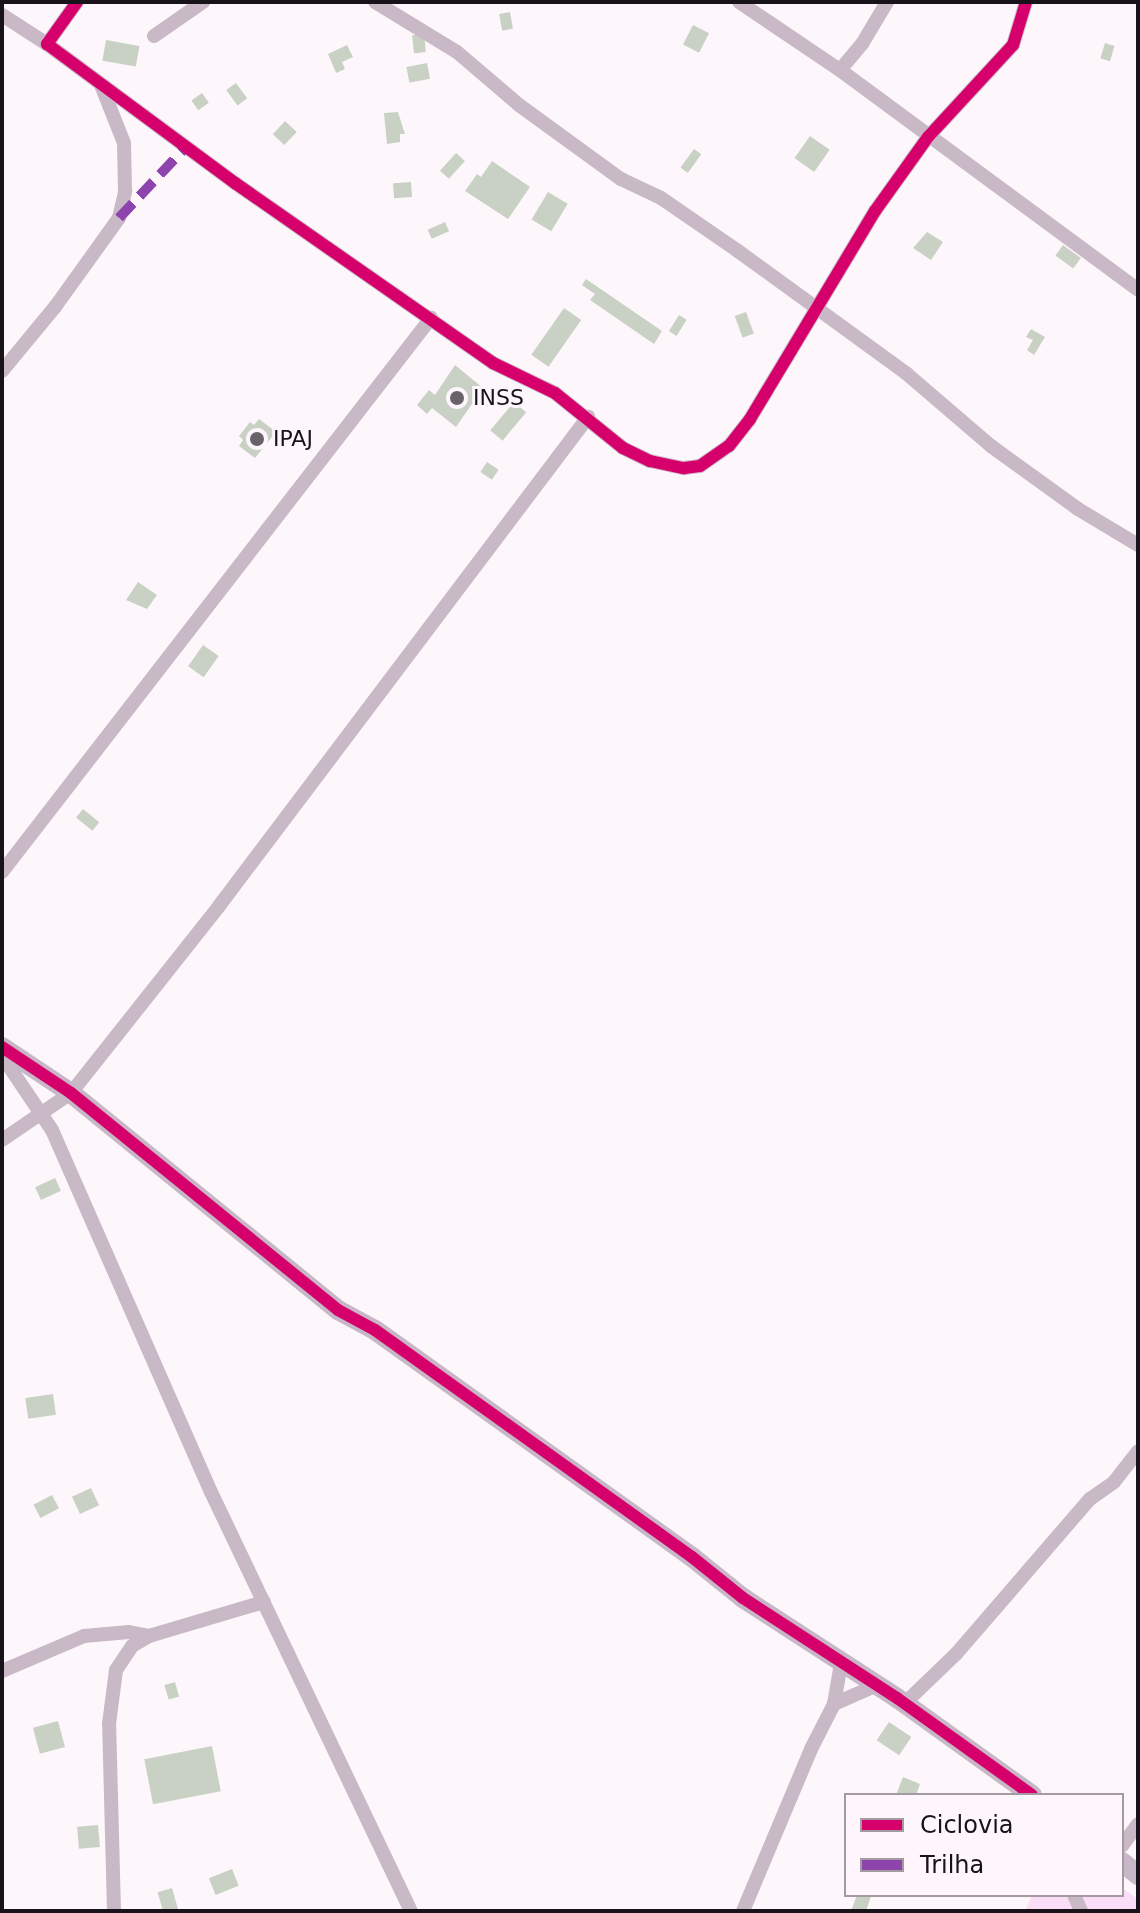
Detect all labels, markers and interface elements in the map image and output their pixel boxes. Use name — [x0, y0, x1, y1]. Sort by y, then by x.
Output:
place label: INSS — [473, 385, 524, 411]
marker: INSS — [448, 389, 466, 407]
place label: IPAJ — [273, 426, 313, 452]
marker: IPAJ — [248, 430, 266, 448]
legend — [844, 1793, 1124, 1897]
text: Ciclovia — [920, 1811, 1014, 1839]
text: Trilha — [920, 1851, 984, 1879]

